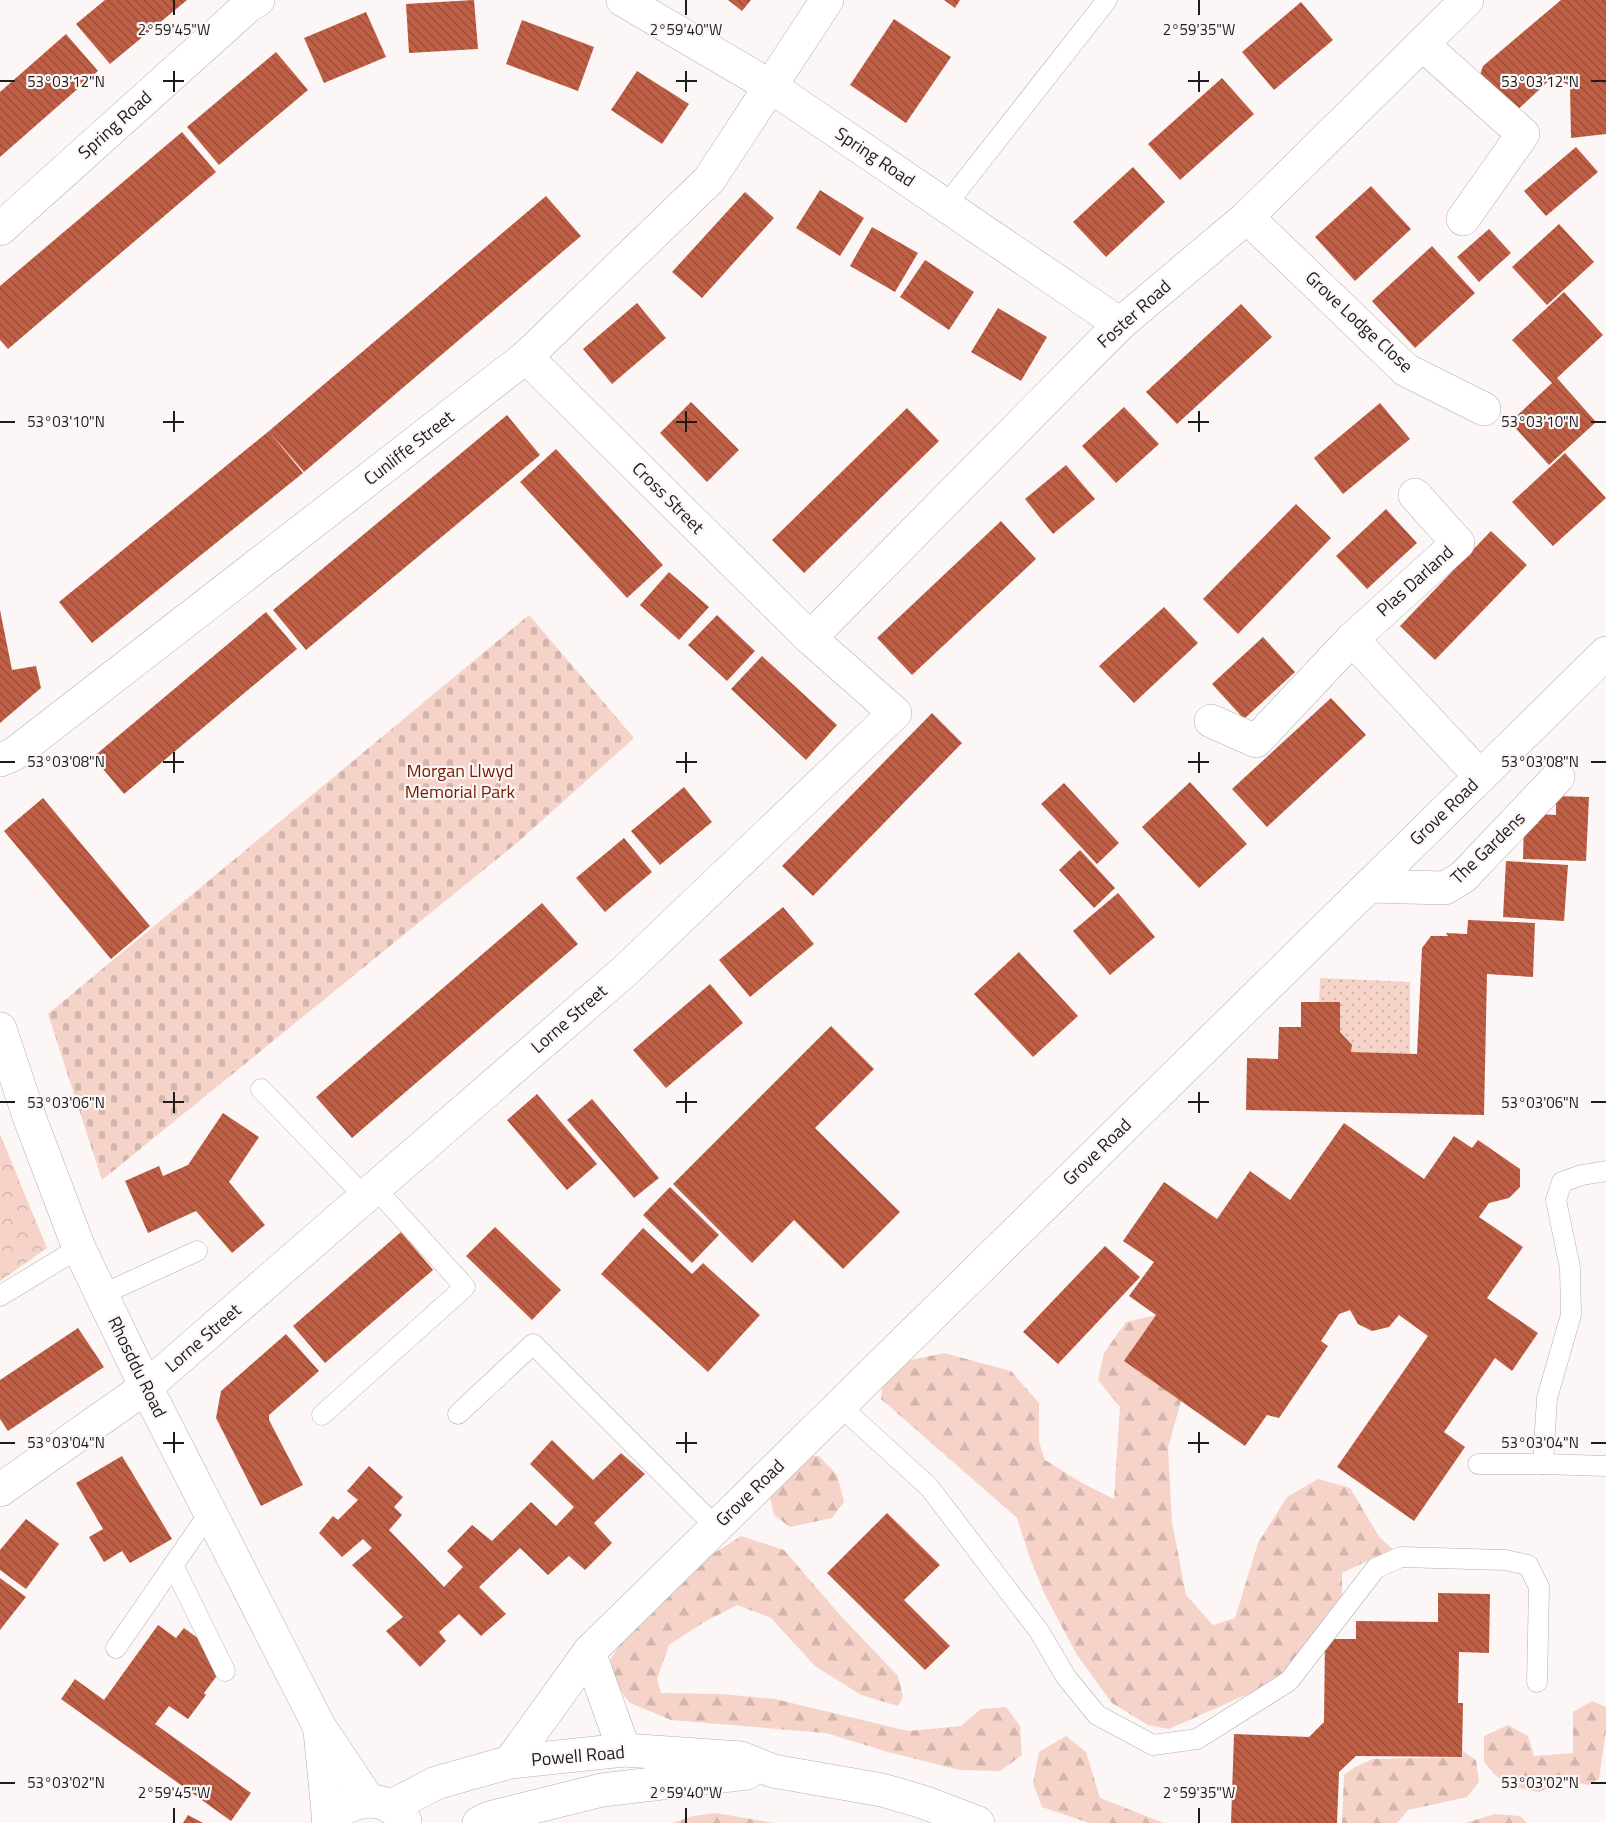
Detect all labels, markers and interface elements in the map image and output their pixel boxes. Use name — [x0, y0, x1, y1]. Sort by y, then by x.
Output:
text: 2°59'45"W — [138, 18, 210, 41]
text: 2°59'40"W — [650, 18, 722, 41]
text: 2°59'35"W — [1163, 18, 1235, 41]
text: 53°03'12"N — [27, 70, 105, 93]
text: 53°03'12"N — [1501, 70, 1579, 93]
street label: Spring Road — [72, 84, 158, 165]
street label: Spring Road — [830, 120, 921, 193]
street label: Grove Lodge Close — [1299, 264, 1419, 379]
street label: Foster Road — [1091, 273, 1177, 354]
street label: Cunliffe Street — [358, 403, 460, 492]
text: 53°03'10"N — [27, 410, 105, 433]
text: 53°03'10"N — [1501, 410, 1579, 433]
street label: Cross Street — [626, 455, 711, 540]
street label: Plas Darland — [1370, 539, 1459, 623]
text: 53°03'08"N — [27, 750, 105, 773]
text: 53°03'08"N — [1501, 750, 1579, 773]
park label: Morgan Llwyd Memorial Park — [405, 757, 516, 805]
street label: Grove Road — [1403, 772, 1484, 852]
street label: The Gardens — [1444, 805, 1531, 890]
street label: Lorne Street — [525, 977, 613, 1059]
text: 53°03'06"N — [27, 1091, 105, 1114]
text: 53°03'06"N — [1501, 1091, 1579, 1114]
street label: Grove Road — [1056, 1112, 1137, 1192]
street label: Lorne Street — [159, 1296, 247, 1378]
street label: Rhosddu Road — [101, 1311, 174, 1422]
text: 53°03'04"N — [27, 1431, 105, 1454]
text: 53°03'04"N — [1501, 1431, 1579, 1454]
street label: Grove Road — [709, 1453, 790, 1533]
street label: Powell Road — [530, 1738, 626, 1773]
text: 53°03'02"N — [27, 1771, 105, 1794]
text: 53°03'02"N — [1501, 1771, 1579, 1794]
text: 2°59'45"W — [138, 1781, 210, 1804]
text: 2°59'40"W — [650, 1781, 722, 1804]
text: 2°59'35"W — [1163, 1781, 1235, 1804]

